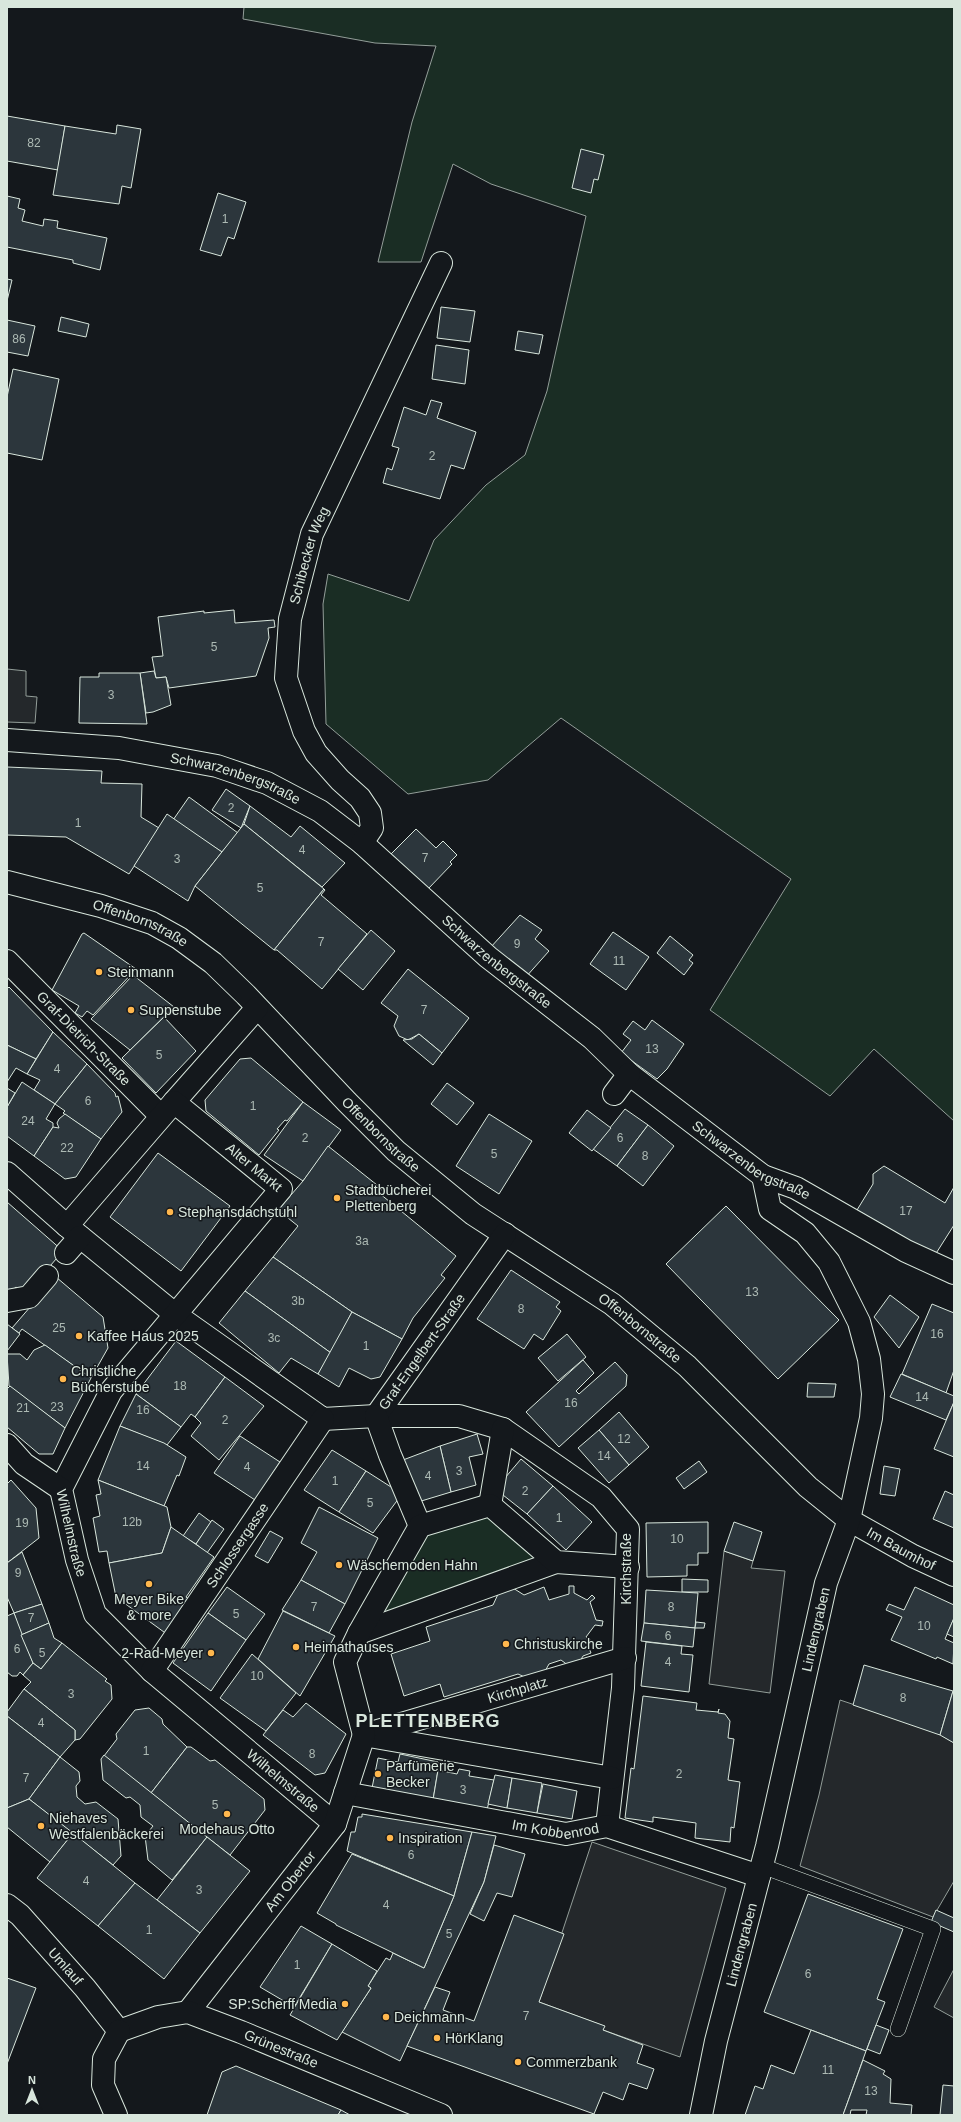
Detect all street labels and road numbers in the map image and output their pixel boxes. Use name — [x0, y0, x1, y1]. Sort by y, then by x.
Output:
street label: Schibecker Weg — [286, 504, 332, 606]
street label: Schwarzenbergstraße — [169, 750, 303, 807]
street label: Offenbornstraße — [91, 896, 191, 950]
street label: Schwarzenbergstraße — [439, 912, 555, 1011]
street label: Graf-Dietrich-Straße — [34, 988, 134, 1089]
street label: Offenbornstraße — [339, 1094, 423, 1175]
street label: Schwarzenbergstraße — [689, 1117, 813, 1203]
street label: Alter Markt — [223, 1140, 286, 1195]
street label: Graf-Engelbert-Straße — [375, 1290, 468, 1413]
street label: Offenbornstraße — [596, 1290, 685, 1366]
street label: Wilhelmstraße — [53, 1488, 90, 1579]
street label: Schlossergasse — [203, 1500, 272, 1591]
street label: Im Baumhof — [864, 1524, 938, 1573]
street label: Kirchstraße — [618, 1533, 634, 1605]
street label: Lindengraben — [798, 1586, 833, 1673]
street label: Kirchplatz — [486, 1673, 549, 1706]
street label: Wilhelmstraße — [244, 1746, 323, 1816]
street label: Im Kobbenrod — [511, 1816, 600, 1842]
street label: Am Obertor — [262, 1848, 319, 1915]
street label: Lindengraben — [723, 1901, 760, 1988]
street label: Umlauf — [45, 1944, 86, 1988]
street label: Grünestraße — [242, 2026, 321, 2071]

